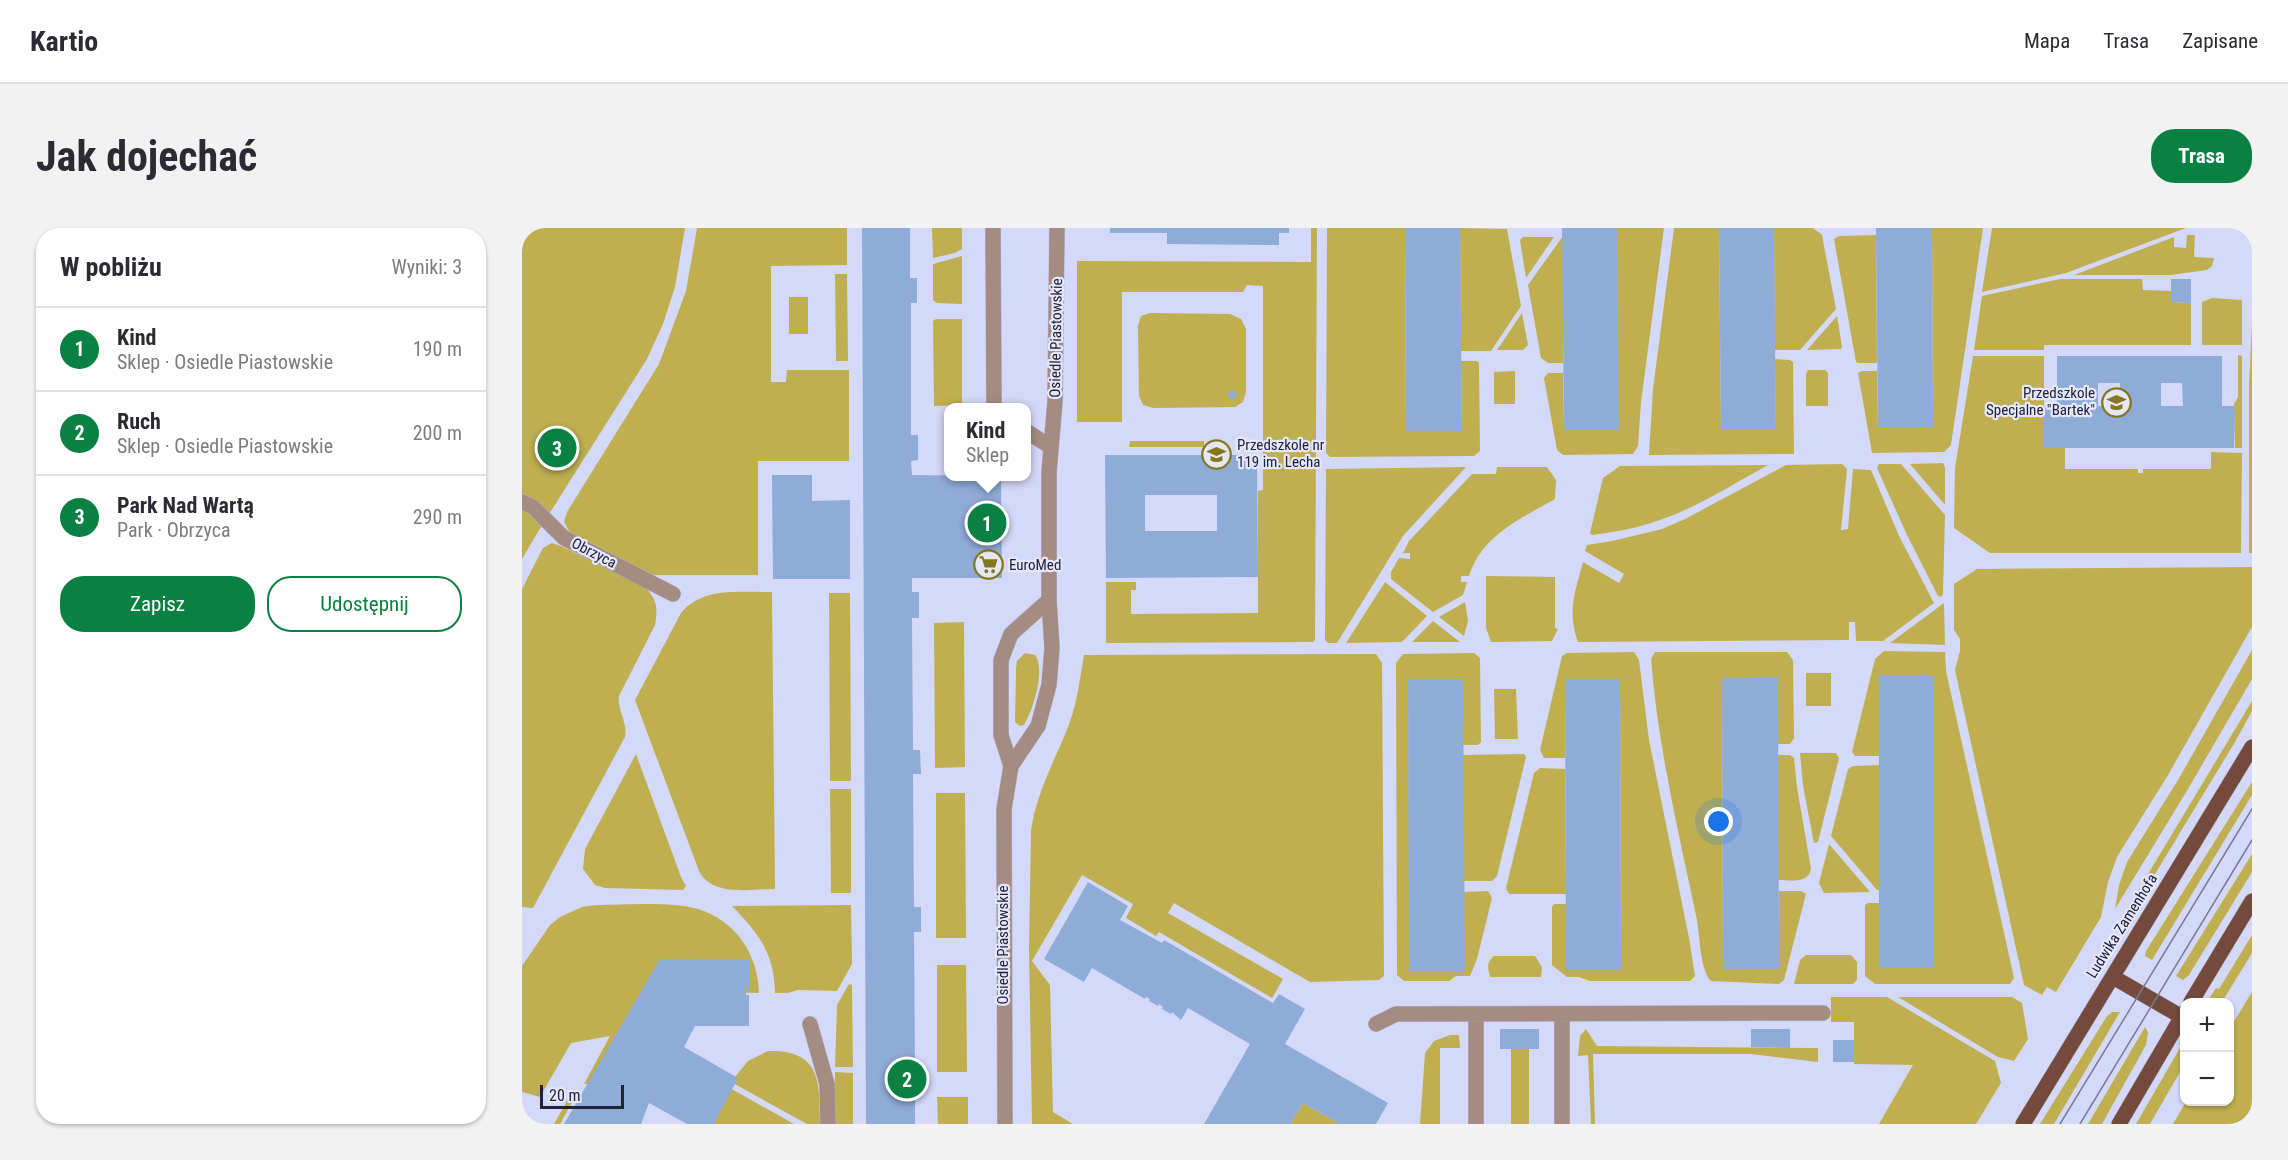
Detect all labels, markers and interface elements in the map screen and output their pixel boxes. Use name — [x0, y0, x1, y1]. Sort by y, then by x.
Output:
text: Kartio — [30, 25, 98, 58]
text: Mapa — [2024, 29, 2070, 53]
text: Trasa — [2103, 29, 2149, 53]
text: Zapisane — [2182, 29, 2258, 53]
button: Trasa — [2151, 129, 2252, 183]
text: Jak dojechać — [36, 132, 257, 181]
text: W pobliżu — [60, 252, 162, 282]
text: Wyniki: 3 — [391, 255, 462, 279]
street label: Osiedle Piastowskie — [1046, 278, 1066, 398]
text: Kind — [117, 325, 156, 350]
text: 1 — [74, 337, 85, 361]
text: 190 m — [413, 337, 462, 361]
text: Sklep · Osiedle Piastowskie — [117, 350, 333, 374]
place label: Przedszkole Specjalne "Bartek" — [1986, 384, 2095, 419]
school or university icon: Przedszkole Specjalne "Bartek" — [2100, 386, 2132, 418]
popup — [944, 403, 1031, 481]
text: Ruch — [117, 409, 161, 434]
text: Kind — [966, 418, 1005, 443]
text: 2 — [74, 421, 85, 445]
text: 200 m — [413, 421, 462, 445]
pin: 3 — [537, 426, 576, 470]
text: Sklep · Osiedle Piastowskie — [117, 434, 333, 458]
place label: Przedszkole nr 119 im. Lecha — [1237, 436, 1325, 471]
school or university icon: Przedszkole nr 119 im. Lecha — [1200, 438, 1232, 470]
text: Sklep — [966, 443, 1009, 467]
text: Park Nad Wartą — [117, 493, 254, 518]
pin: 1 — [968, 500, 1006, 546]
text: 3 — [74, 505, 85, 529]
text: 290 m — [413, 505, 462, 529]
text: Park · Obrzyca — [117, 518, 231, 542]
street label: Obrzyca — [569, 534, 619, 572]
supermarket icon: EuroMed — [972, 549, 1004, 581]
place label: EuroMed — [1009, 556, 1061, 574]
button: Zapisz — [60, 576, 255, 632]
button: Udostępnij — [267, 576, 462, 632]
your location — [1704, 807, 1733, 836]
street label: Ludwika Zamenhofa — [2083, 871, 2161, 981]
street label: Osiedle Piastowskie — [994, 885, 1012, 1005]
map controls — [2180, 998, 2234, 1106]
button: + — [2180, 998, 2234, 1052]
button: − — [2180, 1052, 2234, 1106]
pin: 2 — [888, 1056, 926, 1102]
scale bar — [540, 1082, 624, 1110]
text: 20 m — [549, 1086, 581, 1105]

